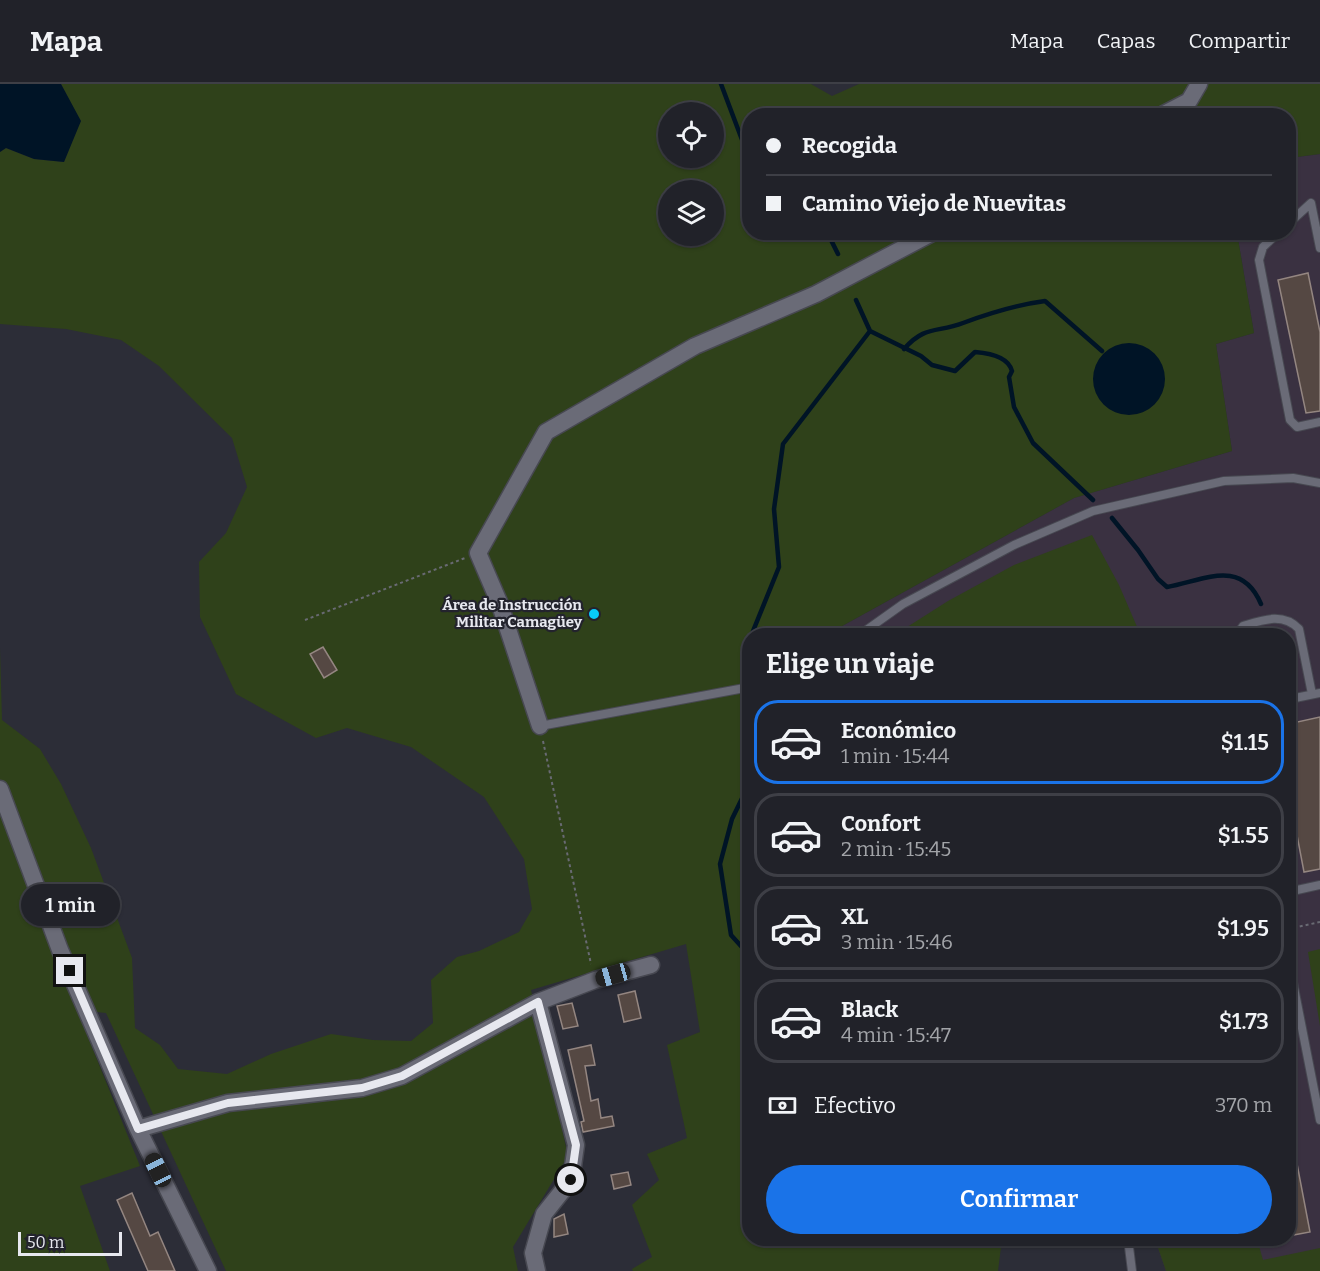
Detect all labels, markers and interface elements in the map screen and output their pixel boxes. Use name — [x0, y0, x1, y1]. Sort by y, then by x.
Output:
text: Mapa — [30, 25, 103, 58]
text: Mapa — [1010, 28, 1064, 54]
text: Capas — [1097, 28, 1155, 54]
text: Compartir — [1188, 28, 1290, 54]
map controls — [658, 102, 724, 246]
button: locate — [658, 102, 724, 168]
text: Recogida — [802, 132, 897, 159]
button: layers — [658, 180, 724, 246]
text: Camino Viejo de Nuevitas — [802, 190, 1066, 217]
place label: Área de Instrucción Militar Camagüey — [442, 596, 583, 631]
marker: Área de Instrucción Militar Camagüey — [587, 607, 601, 621]
text: Elige un viaje — [766, 648, 934, 680]
icon: car — [769, 715, 823, 769]
text: Económico — [841, 717, 956, 744]
text: $1.15 — [1221, 729, 1269, 756]
text: 1 min · 15:44 — [841, 744, 950, 768]
icon: car — [769, 808, 823, 862]
text: Confort — [841, 810, 921, 837]
text: $1.55 — [1217, 822, 1269, 849]
text: 2 min · 15:45 — [841, 837, 951, 861]
callout: 1 min — [20, 884, 119, 926]
text: 1 min — [45, 893, 96, 917]
icon: car — [769, 901, 823, 955]
text: XL — [841, 903, 868, 930]
text: $1.95 — [1217, 915, 1269, 942]
text: 3 min · 15:46 — [841, 930, 953, 954]
route end — [56, 957, 83, 984]
car — [593, 961, 633, 989]
icon: car — [769, 994, 823, 1048]
text: Black — [841, 996, 898, 1023]
text: $1.73 — [1219, 1008, 1269, 1035]
text: 4 min · 15:47 — [841, 1023, 951, 1047]
icon: cash — [766, 1089, 799, 1122]
text: Efectivo — [814, 1092, 896, 1119]
text: 370 m — [1215, 1093, 1272, 1117]
car — [142, 1150, 174, 1190]
button: Confirmar — [766, 1165, 1272, 1234]
route start — [557, 1166, 584, 1193]
scale bar — [18, 1229, 122, 1256]
text: 50 m — [27, 1233, 64, 1252]

